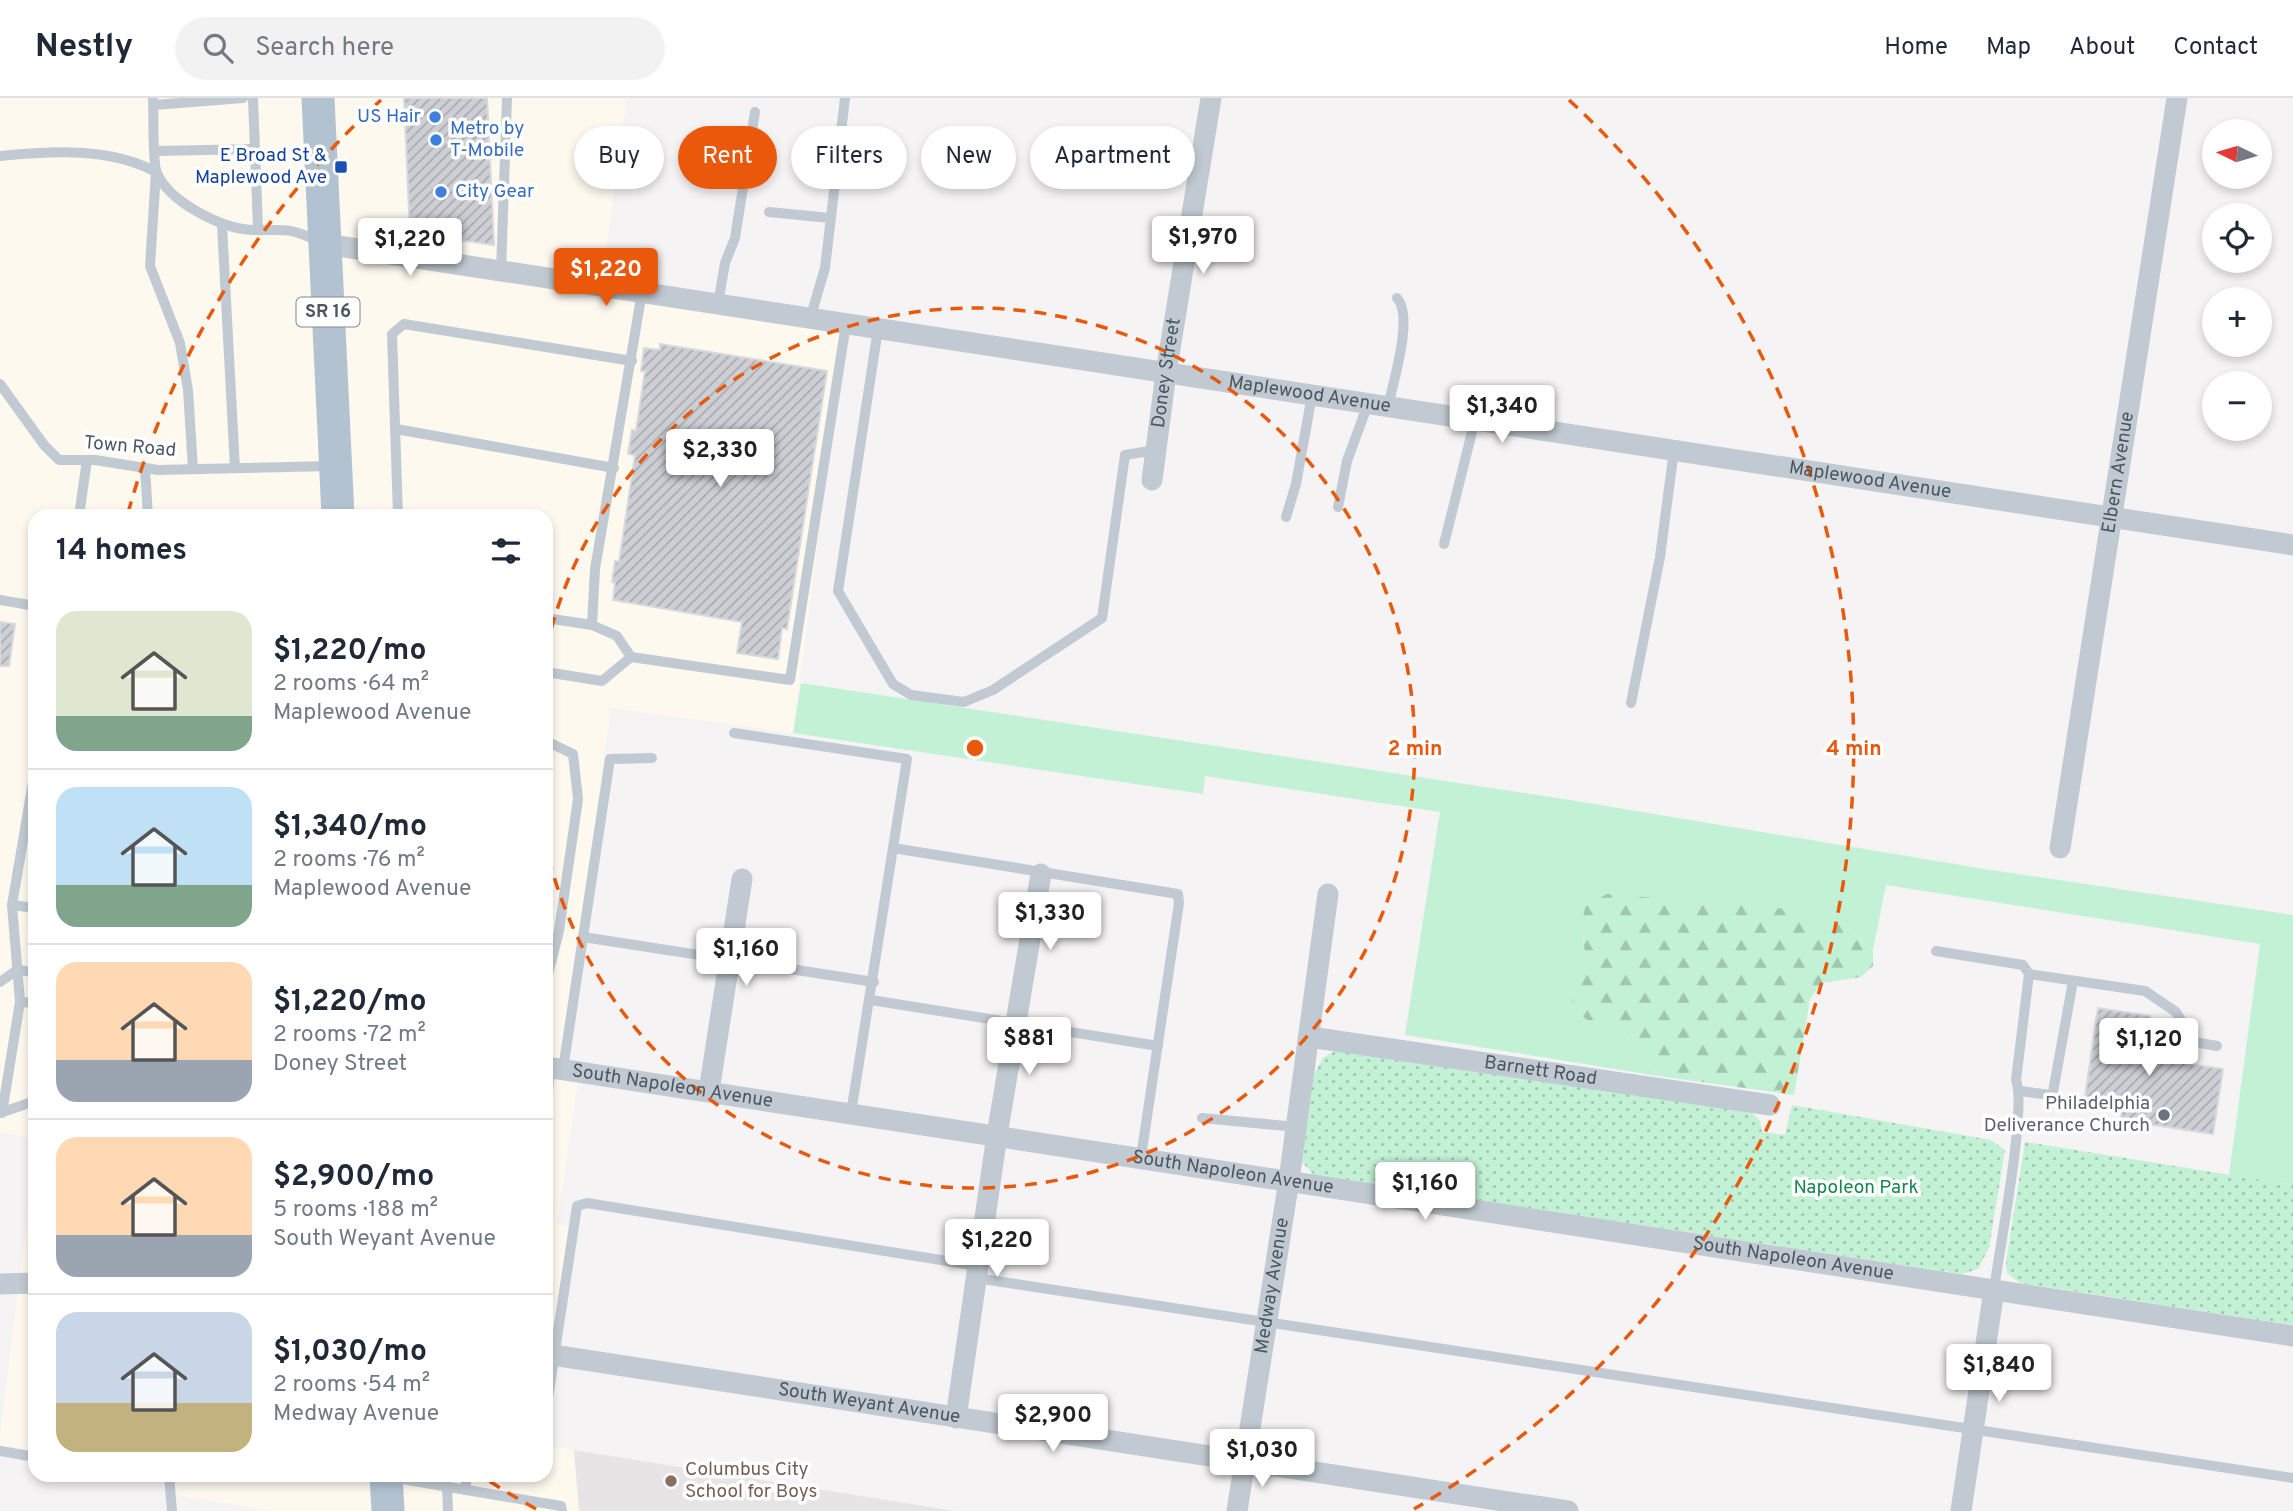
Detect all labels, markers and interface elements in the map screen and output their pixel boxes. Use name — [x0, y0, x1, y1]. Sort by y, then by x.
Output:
search box — [175, 17, 665, 80]
text: Nestly — [35, 27, 133, 69]
icon: search — [199, 29, 237, 67]
text: Search here — [255, 32, 394, 65]
text: Home — [1884, 33, 1948, 63]
text: Map — [1986, 33, 2031, 63]
text: About — [2069, 33, 2135, 63]
text: Contact — [2173, 33, 2258, 63]
place label: US Hair — [357, 105, 422, 129]
marker: US Hair — [427, 109, 443, 125]
place label: Metro by T-Mobile — [450, 117, 524, 163]
north arrow — [2202, 119, 2272, 189]
map controls — [2202, 119, 2272, 441]
chip: Buy — [574, 126, 664, 189]
chip: Rent — [678, 126, 777, 189]
chip: Filters — [791, 126, 907, 189]
chip: New — [921, 126, 1016, 189]
chip: Apartment — [1030, 126, 1195, 189]
marker: Metro by T-Mobile — [428, 132, 444, 148]
place label: E Broad St & Maplewood Ave — [195, 144, 327, 190]
marker: E Broad St & Maplewood Ave — [333, 159, 349, 175]
place label: City Gear — [455, 180, 535, 204]
marker: City Gear — [433, 184, 449, 200]
button: locate — [2202, 203, 2272, 273]
pin: $1,970 — [1146, 216, 1260, 276]
pin: $1,220 — [353, 218, 467, 278]
text: $1,970 — [1168, 224, 1238, 253]
text: $1,220 — [374, 226, 446, 255]
pin: $1,220 — [549, 248, 663, 308]
text: $1,220 — [570, 256, 642, 285]
button: + — [2202, 287, 2272, 357]
road number: SR 16 — [296, 298, 360, 327]
street label: Doney Street — [1147, 316, 1187, 430]
street label: Maplewood Avenue — [1227, 370, 1392, 419]
button: − — [2202, 371, 2272, 441]
pin: $1,340 — [1445, 386, 1559, 445]
text: $1,340 — [1466, 393, 1538, 422]
street label: Elbern Avenue — [2097, 410, 2140, 535]
pin: $2,330 — [663, 430, 777, 489]
street label: Town Road — [83, 431, 177, 463]
text: $2,330 — [682, 437, 758, 466]
street label: Maplewood Avenue — [1787, 456, 1953, 505]
icon: filters — [487, 532, 525, 570]
text: 14 homes — [56, 533, 187, 570]
text: $1,220/mo — [273, 633, 426, 670]
icon: home — [112, 639, 196, 723]
text: 2 rooms · 64 m² — [273, 670, 429, 699]
text: Maplewood Avenue — [273, 699, 471, 728]
centre of rings — [963, 736, 987, 760]
text: 2 min — [1388, 736, 1442, 763]
text: 4 min — [1826, 736, 1882, 763]
text: $1,340/mo — [273, 809, 427, 846]
icon: home — [112, 815, 196, 899]
text: 2 rooms · 76 m² — [273, 846, 425, 875]
text: Maplewood Avenue — [273, 875, 471, 904]
pin: $1,330 — [993, 892, 1107, 952]
text: $1,330 — [1014, 900, 1086, 929]
pin: $1,160 — [689, 928, 803, 988]
text: $1,160 — [712, 936, 780, 965]
text: $1,220/mo — [273, 984, 426, 1021]
icon: home — [112, 990, 196, 1074]
pin: $881 — [988, 1018, 1070, 1077]
pin: $1,120 — [2092, 1018, 2206, 1078]
text: 2 rooms · 72 m² — [273, 1021, 426, 1050]
text: $881 — [1003, 1025, 1055, 1054]
text: $1,120 — [2115, 1026, 2183, 1055]
text: Doney Street — [273, 1050, 407, 1079]
street label: Barnett Road — [1482, 1051, 1599, 1091]
street label: South Napoleon Avenue — [570, 1059, 775, 1114]
place label: Philadelphia Deliverance Church — [1984, 1092, 2150, 1138]
marker: Philadelphia Deliverance Church — [2156, 1107, 2172, 1123]
street label: South Napoleon Avenue — [1131, 1145, 1335, 1200]
text: $2,900/mo — [273, 1159, 434, 1196]
pin: $1,160 — [1368, 1162, 1482, 1222]
icon: home — [112, 1165, 196, 1249]
text: $1,160 — [1391, 1170, 1459, 1199]
park label: Napoleon Park — [1793, 1176, 1919, 1200]
text: 5 rooms · 188 m² — [273, 1196, 438, 1225]
street label: Medway Avenue — [1250, 1216, 1295, 1355]
pin: $1,220 — [940, 1220, 1054, 1279]
text: South Weyant Avenue — [273, 1225, 496, 1254]
text: $1,220 — [961, 1227, 1033, 1256]
street label: South Napoleon Avenue — [1691, 1232, 1896, 1286]
text: $1,030/mo — [273, 1334, 427, 1371]
icon: home — [112, 1340, 196, 1424]
pin: $1,840 — [1942, 1344, 2056, 1404]
text: $1,840 — [1962, 1352, 2036, 1381]
text: 2 rooms · 54 m² — [273, 1371, 430, 1400]
street label: South Weyant Avenue — [776, 1378, 962, 1429]
pin: $2,900 — [996, 1394, 1110, 1454]
text: Medway Avenue — [273, 1400, 439, 1429]
text: $2,900 — [1014, 1402, 1092, 1431]
pin: $1,030 — [1205, 1430, 1319, 1489]
text: $1,030 — [1226, 1437, 1298, 1466]
place label: Columbus City School for Boys — [685, 1458, 817, 1504]
marker: Columbus City School for Boys — [663, 1473, 679, 1489]

